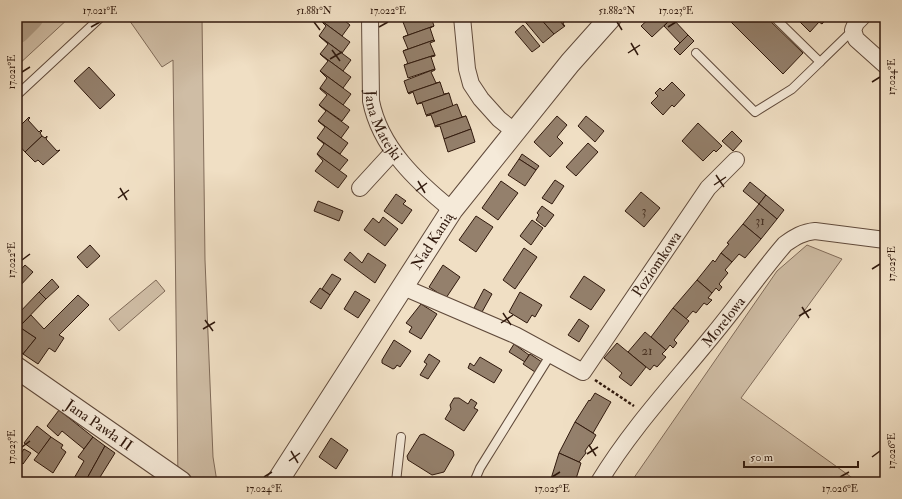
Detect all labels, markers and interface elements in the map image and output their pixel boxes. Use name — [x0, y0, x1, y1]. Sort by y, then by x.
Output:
text: 17.021°E — [83, 5, 117, 17]
text: 51.881°N — [296, 5, 332, 17]
text: 17.022°E — [370, 5, 406, 17]
text: 51.882°N — [599, 5, 635, 17]
text: 17.023°E — [659, 5, 693, 17]
text: 17.021°E — [6, 55, 18, 89]
text: 17.024°E — [886, 59, 898, 95]
street label: Jana Matejki — [360, 89, 406, 165]
house number: 3 — [642, 203, 647, 219]
street label: Nad Kanią — [407, 207, 459, 273]
house number: 31 — [755, 213, 765, 229]
street label: Poziomkowa — [628, 227, 686, 300]
text: 17.022°E — [6, 242, 18, 278]
text: 17.025°E — [886, 246, 898, 282]
street label: Morelowa — [697, 292, 750, 351]
house number: 21 — [641, 343, 653, 359]
street label: Jana Pawła II — [60, 394, 137, 455]
text: 17.023°E — [6, 430, 18, 464]
text: 17.026°E — [886, 433, 898, 469]
scale bar — [744, 443, 858, 469]
text: 50 m — [750, 450, 774, 465]
text: 17.024°E — [246, 483, 282, 495]
text: 17.025°E — [534, 483, 570, 495]
text: 17.026°E — [822, 483, 858, 495]

